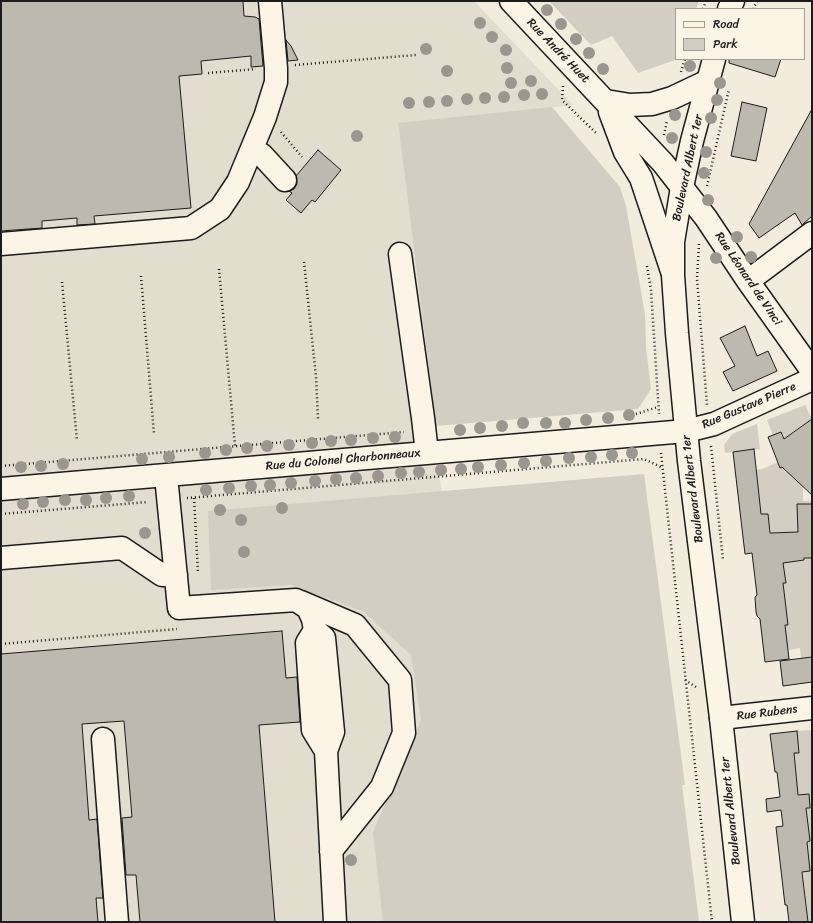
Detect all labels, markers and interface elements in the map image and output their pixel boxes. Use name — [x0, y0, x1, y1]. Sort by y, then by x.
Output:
legend — [675, 8, 805, 60]
text: Road — [713, 13, 739, 35]
street label: Rue André Huet — [524, 16, 592, 86]
text: Park — [713, 33, 738, 55]
street label: Boulevard Albert 1er — [670, 113, 706, 223]
street label: Rue Léonard de Vinci — [711, 230, 785, 328]
street label: Rue Gustave Pierre — [700, 380, 798, 432]
street label: Boulevard Albert 1er — [679, 434, 707, 544]
street label: Rue du Colonel Charbonneaux — [265, 446, 421, 474]
street label: Rue Rubens — [736, 702, 798, 724]
street label: Boulevard Albert 1er — [718, 756, 744, 866]

